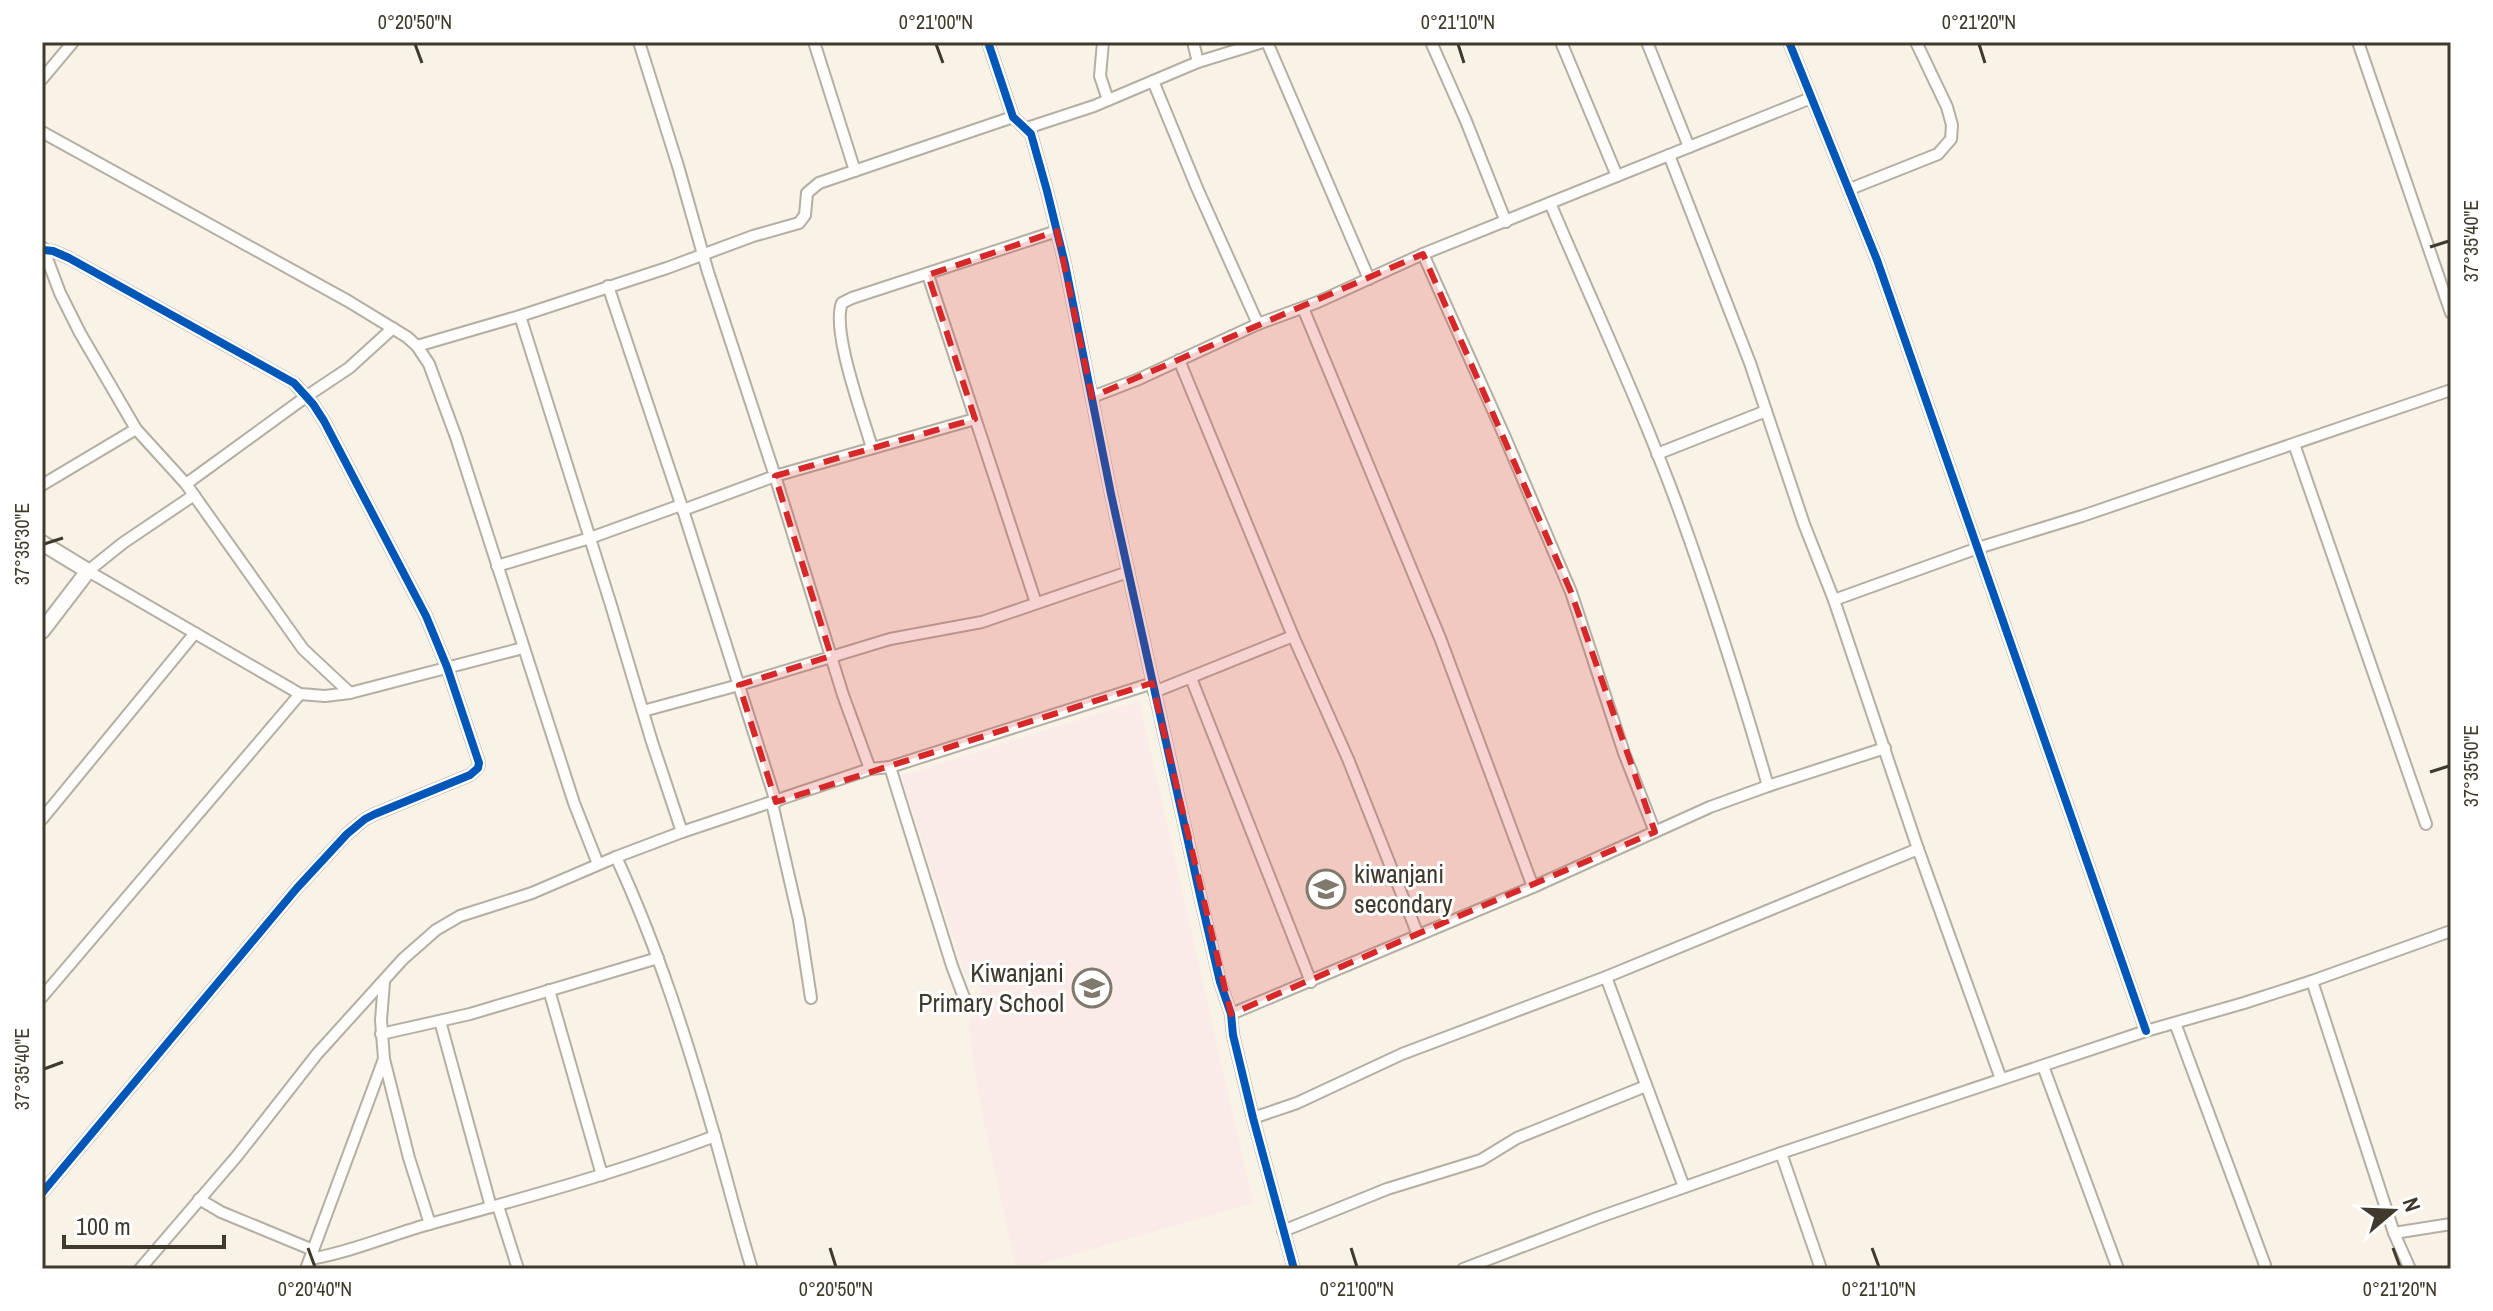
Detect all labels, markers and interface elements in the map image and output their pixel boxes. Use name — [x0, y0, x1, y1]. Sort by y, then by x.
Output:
text: 0°20'50"N — [378, 8, 452, 35]
text: 0°21'00"N — [899, 8, 973, 35]
text: 0°21'10"N — [1421, 8, 1495, 35]
text: 0°21'20"N — [1942, 8, 2016, 35]
text: 37°35'40"E — [2457, 200, 2484, 282]
text: 37°35'30"E — [8, 503, 35, 585]
text: 37°35'50"E — [2457, 725, 2484, 807]
place label: kiwanjani secondary — [1354, 856, 1453, 921]
school or university icon: kiwanjani secondary — [1305, 868, 1347, 910]
place label: Kiwanjani Primary School — [918, 955, 1064, 1020]
school or university icon: Kiwanjani Primary School — [1071, 967, 1113, 1009]
text: 37°35'40"E — [8, 1028, 35, 1110]
north arrow — [2353, 1171, 2433, 1251]
text: N — [2396, 1193, 2428, 1216]
scale bar — [64, 1199, 224, 1249]
text: 100 m — [76, 1210, 131, 1242]
text: 0°20'40"N — [278, 1275, 352, 1302]
text: 0°20'50"N — [799, 1275, 873, 1302]
text: 0°21'00"N — [1320, 1275, 1394, 1302]
text: 0°21'10"N — [1842, 1275, 1916, 1302]
text: 0°21'20"N — [2363, 1275, 2437, 1302]

